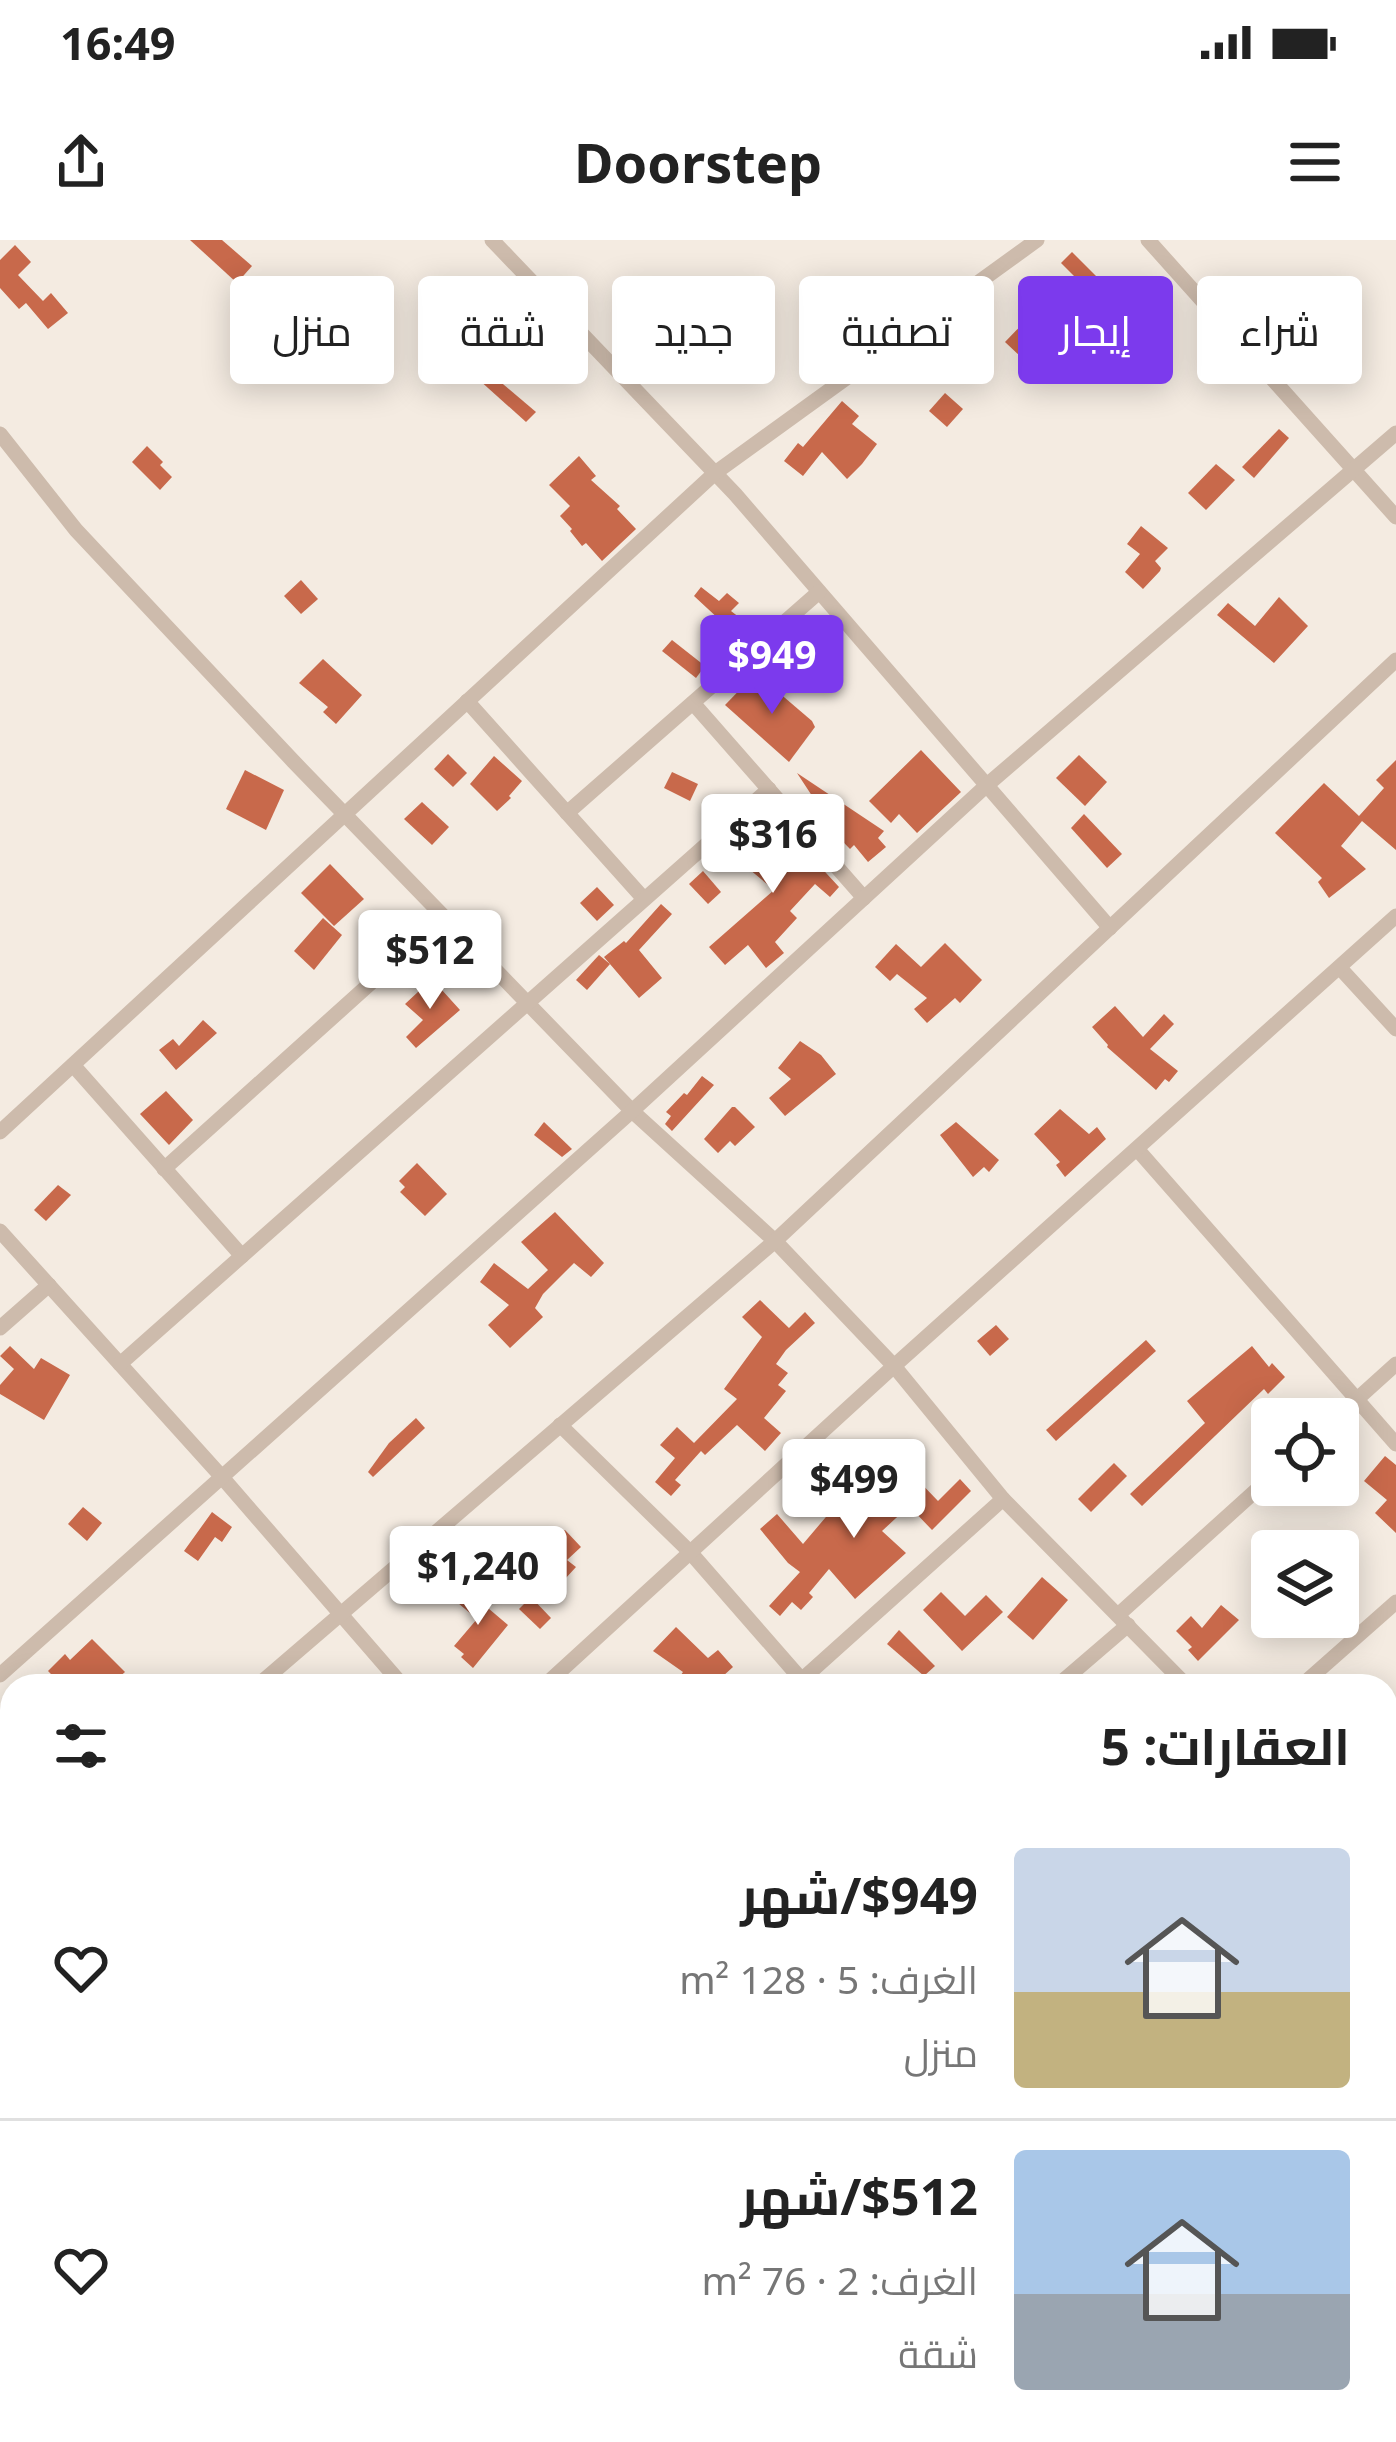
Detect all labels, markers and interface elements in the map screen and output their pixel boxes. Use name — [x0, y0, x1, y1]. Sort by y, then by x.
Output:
text: 16:49 — [60, 12, 176, 73]
text: Doorstep — [574, 125, 822, 199]
icon: share — [48, 129, 114, 195]
icon: menu — [1282, 129, 1348, 195]
chip: منزل — [230, 276, 394, 384]
chip: شقة — [418, 276, 588, 384]
chip: جديد — [612, 276, 775, 384]
chip: تصفية — [799, 276, 994, 384]
chip: إيجار — [1018, 276, 1173, 384]
chip: شراء — [1197, 276, 1362, 384]
pin: $949 — [701, 615, 843, 717]
text: $949 — [727, 627, 817, 680]
pin: $316 — [702, 794, 844, 896]
text: $316 — [728, 806, 818, 859]
pin: $512 — [359, 910, 501, 1012]
text: $512 — [385, 922, 475, 975]
map controls — [1251, 1398, 1359, 1638]
button: locate — [1251, 1398, 1359, 1506]
pin: $499 — [783, 1439, 925, 1541]
text: $499 — [809, 1451, 899, 1504]
pin: $1,240 — [380, 1526, 576, 1628]
button: layers — [1251, 1530, 1359, 1638]
text: $1,240 — [417, 1538, 539, 1591]
text: العقارات: 5 — [1101, 1710, 1350, 1780]
icon: filters — [48, 1713, 114, 1779]
text: $949/شهر — [740, 1859, 978, 1929]
icon: home — [1110, 1896, 1254, 2040]
icon: heart — [48, 1935, 114, 2001]
text: الغرف: 5 · 128 m² — [679, 1952, 978, 2005]
text: منزل — [904, 2025, 978, 2078]
text: $512/شهر — [740, 2160, 978, 2230]
icon: home — [1110, 2198, 1254, 2342]
icon: heart — [48, 2237, 114, 2303]
text: الغرف: 2 · 76 m² — [701, 2253, 978, 2306]
text: شقة — [898, 2326, 978, 2379]

